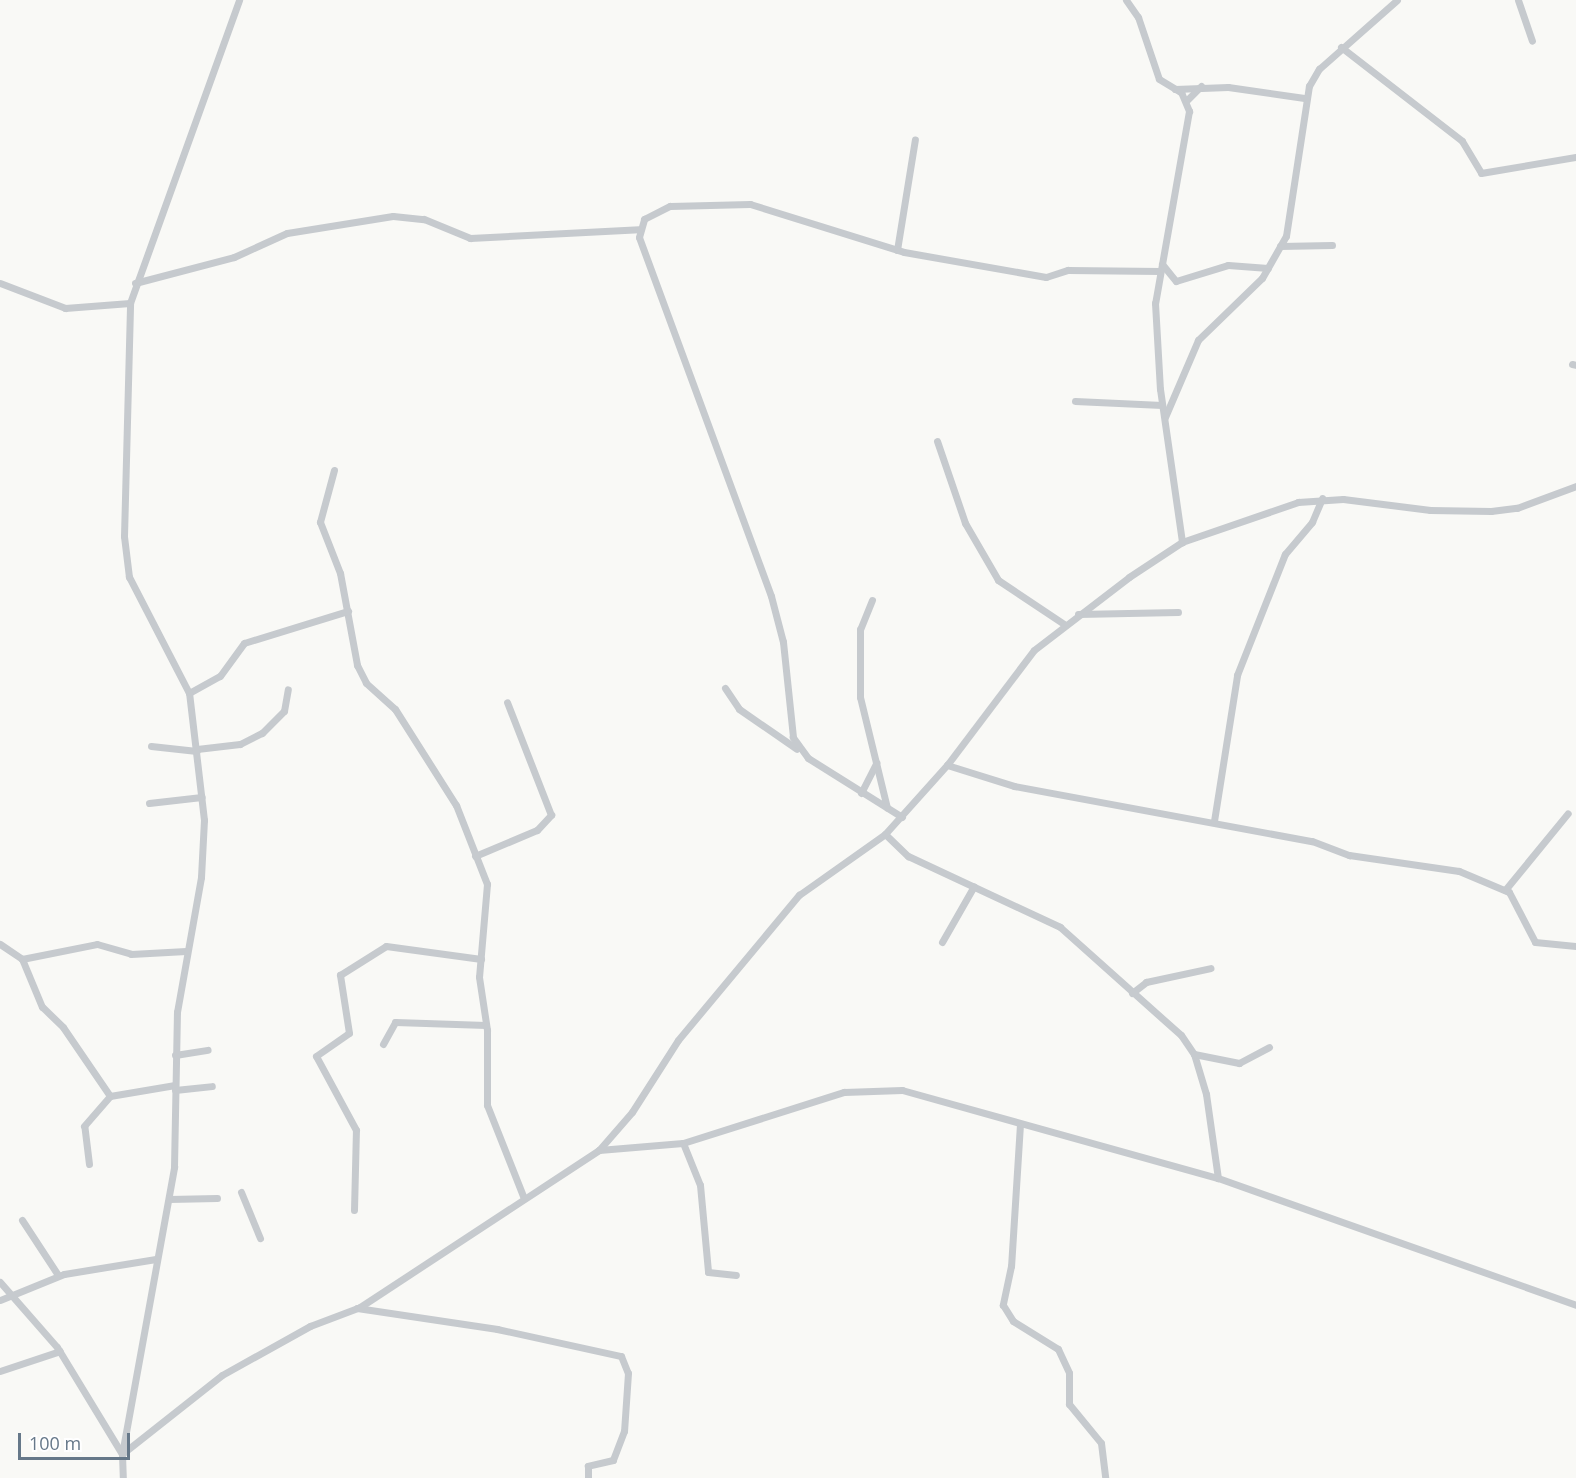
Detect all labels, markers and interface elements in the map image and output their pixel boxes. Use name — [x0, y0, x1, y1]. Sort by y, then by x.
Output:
scale bar — [21, 1421, 134, 1459]
text: 100 m — [29, 1431, 81, 1455]

